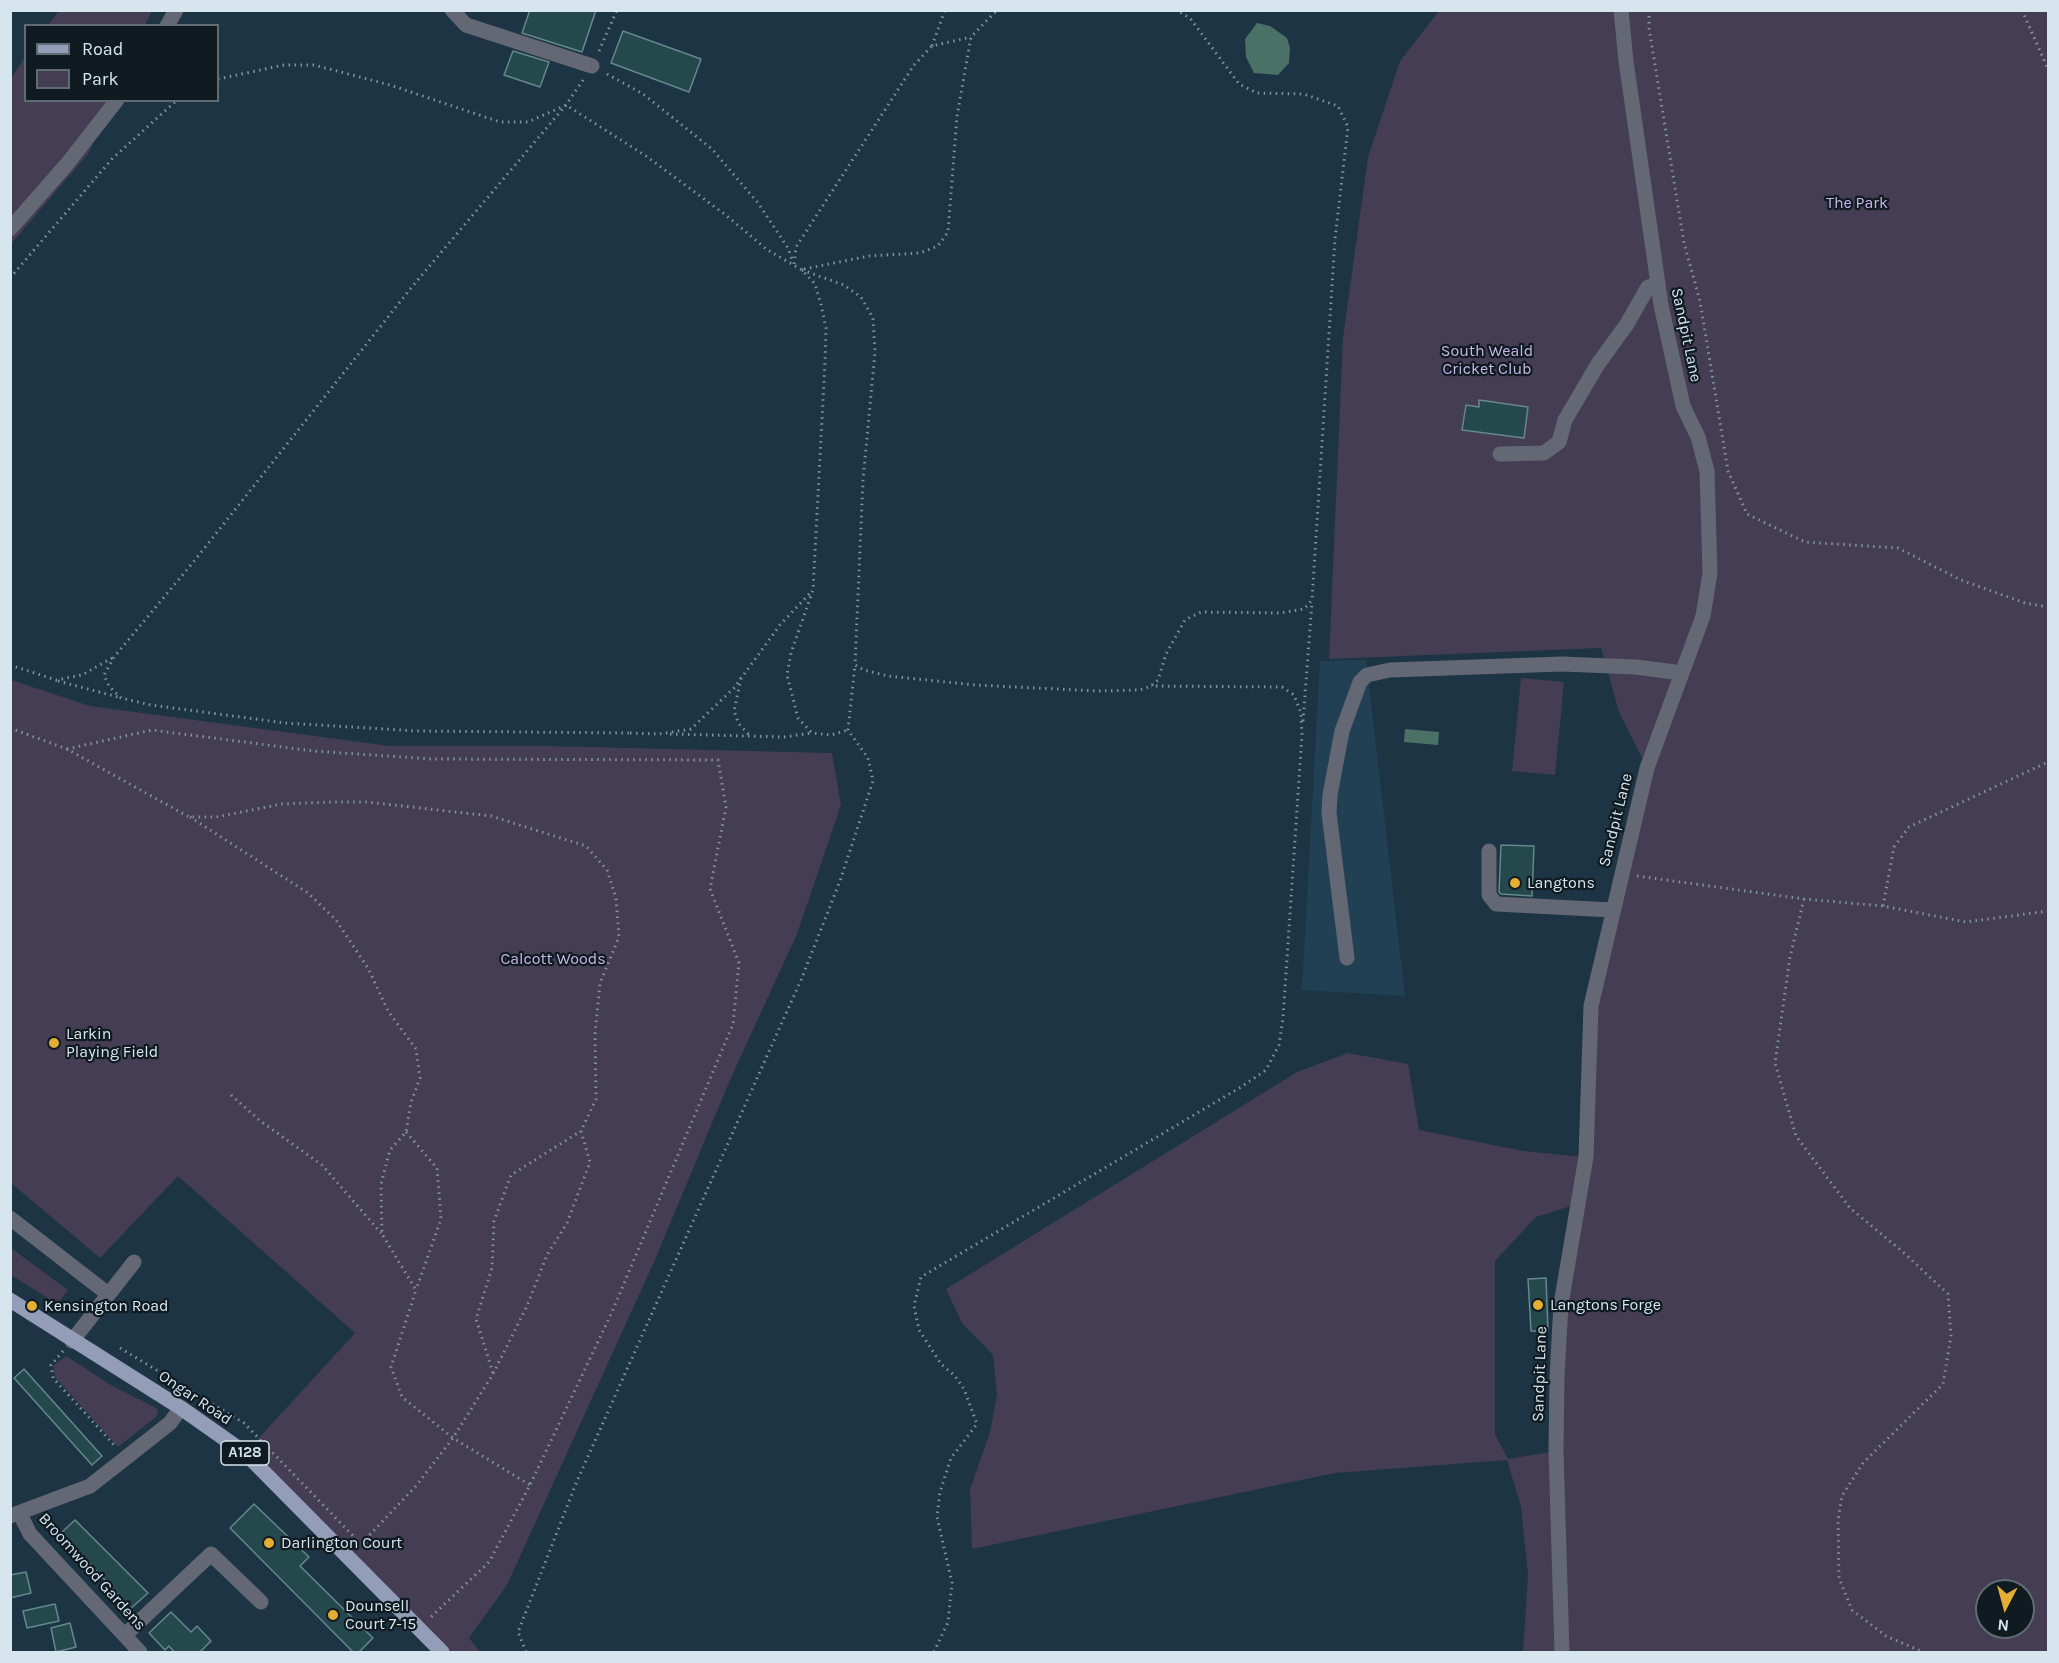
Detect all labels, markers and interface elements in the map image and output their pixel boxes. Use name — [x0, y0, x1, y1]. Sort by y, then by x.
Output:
legend — [24, 24, 219, 102]
text: Road — [82, 38, 123, 60]
text: Park — [82, 68, 119, 90]
park label: The Park — [1826, 193, 1888, 213]
street label: Sandpit Lane — [1667, 286, 1705, 384]
park label: South Weald Cricket Club — [1441, 341, 1533, 379]
street label: Sandpit Lane — [1595, 771, 1637, 869]
place label: Langtons — [1527, 873, 1595, 893]
marker: Langtons — [1508, 876, 1522, 890]
park label: Calcott Woods — [500, 949, 606, 969]
place label: Larkin Playing Field — [66, 1024, 158, 1062]
marker: Larkin Playing Field — [47, 1036, 61, 1050]
place label: Langtons Forge — [1550, 1295, 1661, 1315]
place label: Kensington Road — [44, 1296, 169, 1316]
marker: Langtons Forge — [1531, 1298, 1545, 1312]
marker: Kensington Road — [25, 1299, 39, 1313]
street label: Sandpit Lane — [1529, 1326, 1551, 1422]
street label: Ongar Road — [155, 1366, 235, 1430]
road number: A128 — [221, 1441, 269, 1465]
street label: Broomwood Gardens — [34, 1509, 150, 1635]
place label: Darlington Court — [281, 1533, 402, 1553]
marker: Darlington Court — [262, 1536, 276, 1550]
north arrow — [1975, 1579, 2035, 1639]
place label: Dounsell Court 7-15 — [345, 1596, 416, 1634]
marker: Dounsell Court 7-15 — [326, 1608, 340, 1622]
text: N — [1997, 1615, 2010, 1635]

